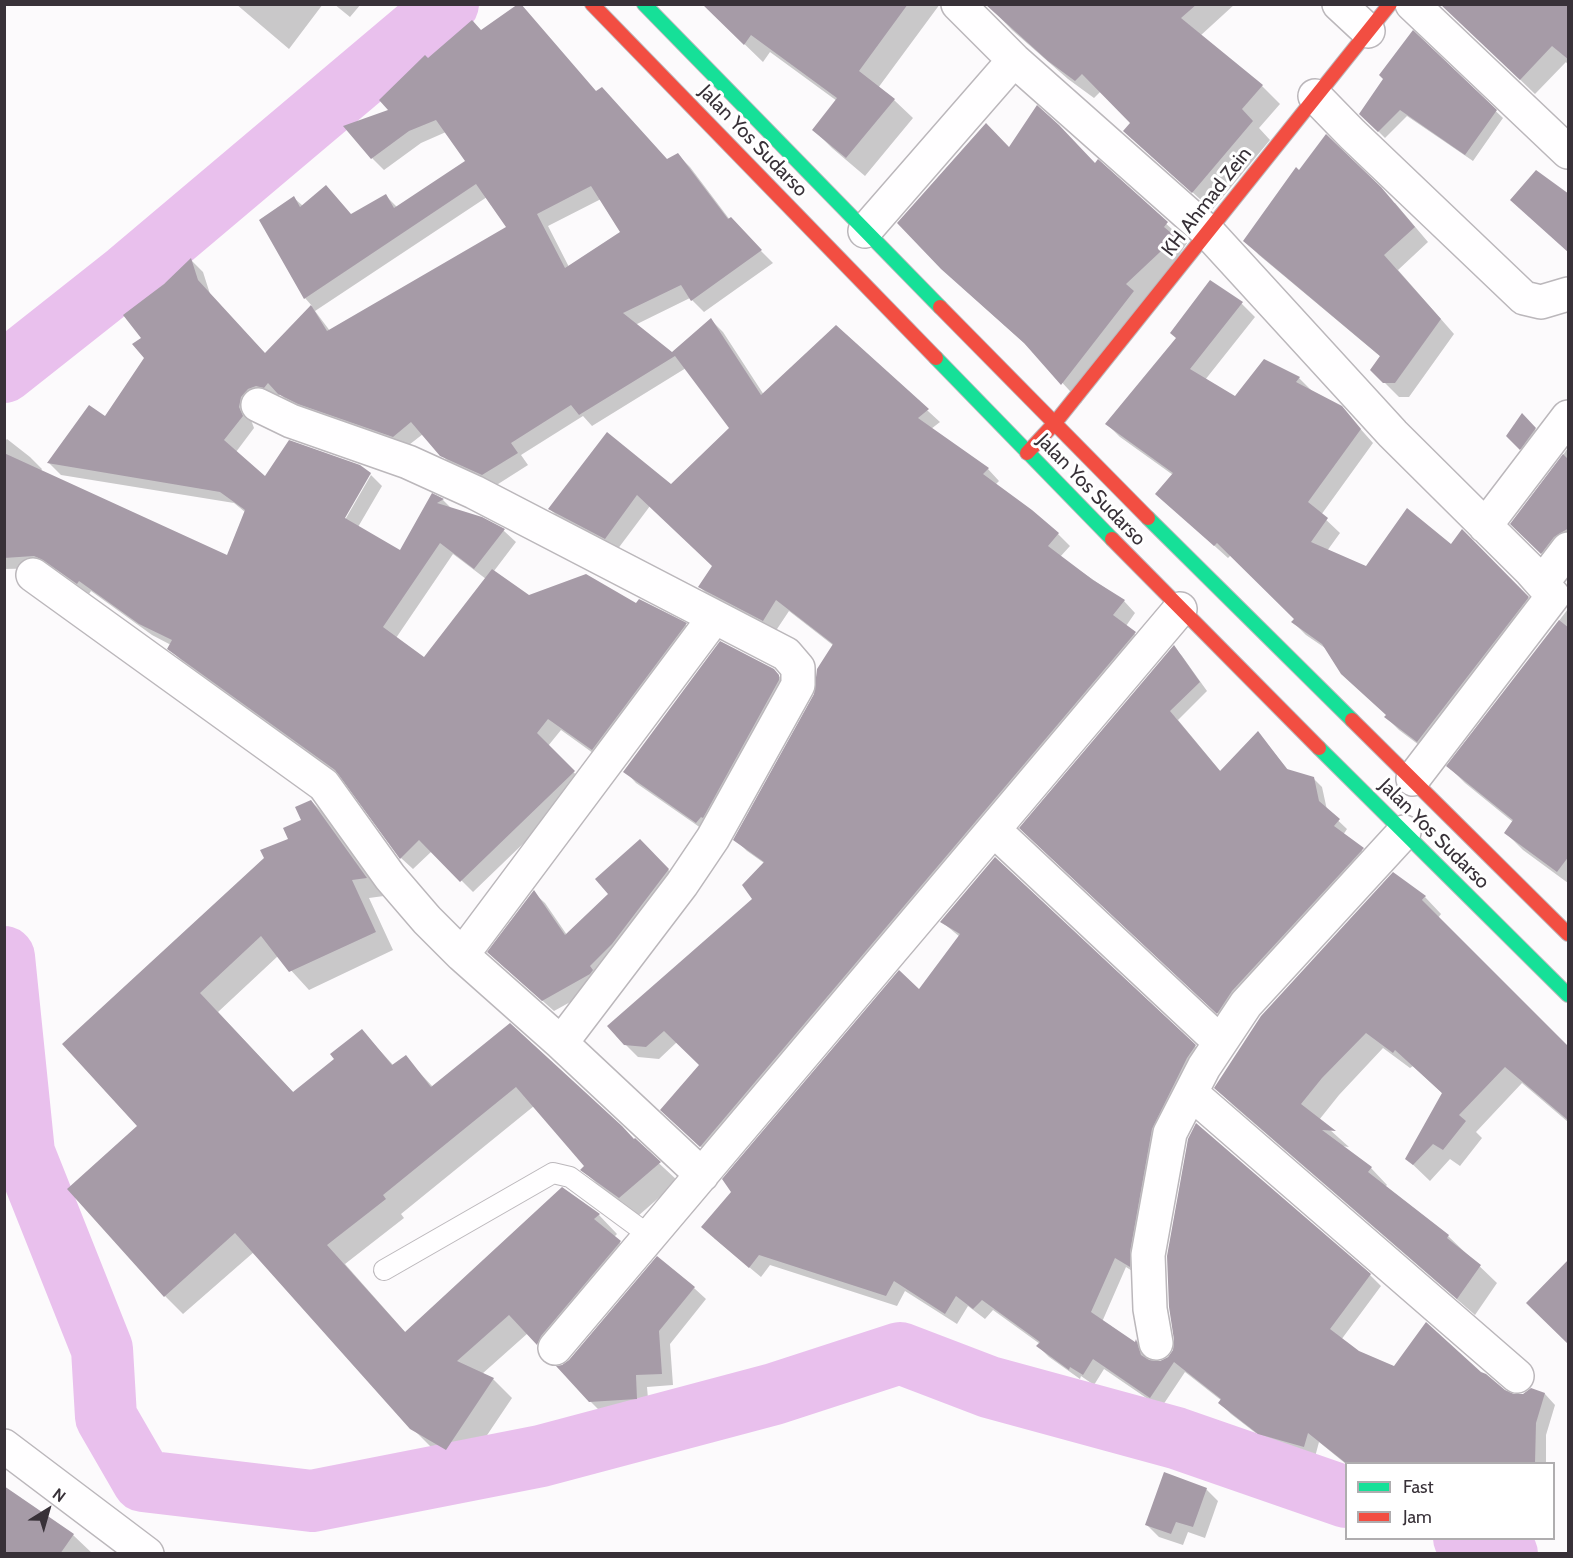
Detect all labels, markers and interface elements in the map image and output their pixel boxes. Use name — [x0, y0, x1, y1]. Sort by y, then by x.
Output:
street label: Jalan Yos Sudarso — [694, 80, 812, 202]
street label: KH Ahmad Zein — [1157, 143, 1257, 261]
street label: Jalan Yos Sudarso — [1032, 429, 1150, 551]
street label: Jalan Yos Sudarso — [1374, 774, 1494, 894]
legend — [1345, 1462, 1555, 1540]
text: Fast — [1403, 1476, 1434, 1498]
north arrow — [18, 1480, 78, 1540]
text: N — [49, 1484, 69, 1506]
text: Jam — [1403, 1506, 1432, 1528]

